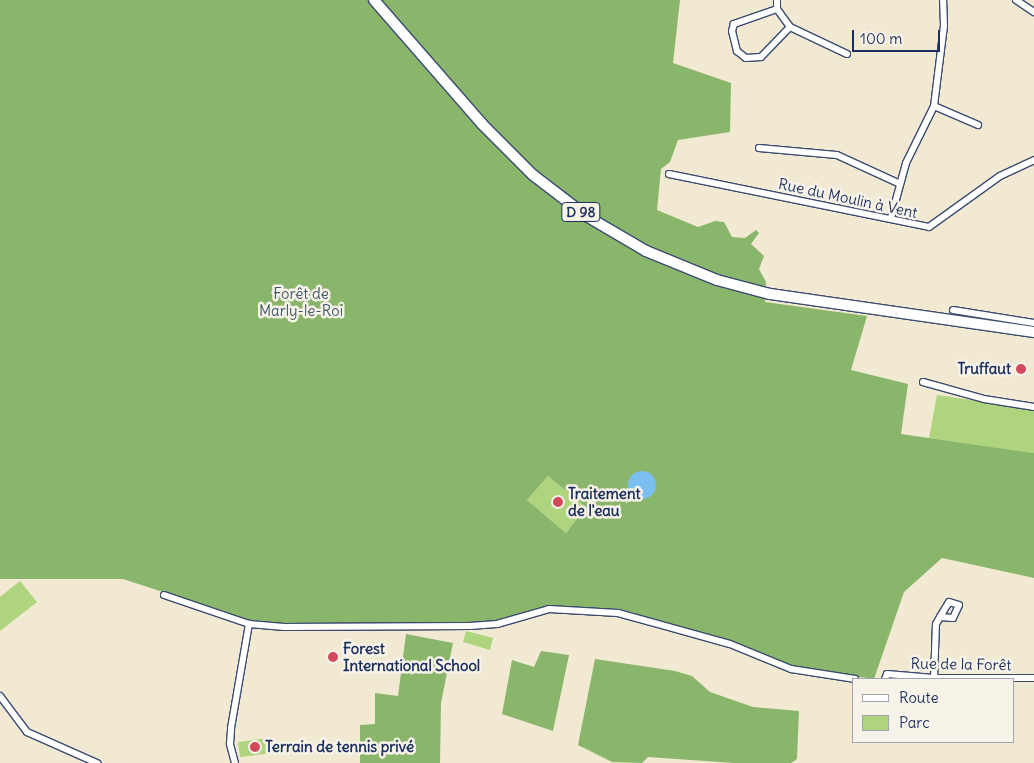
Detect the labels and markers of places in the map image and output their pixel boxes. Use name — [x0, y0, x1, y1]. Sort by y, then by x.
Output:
place label: Truffaut — [957, 360, 1011, 378]
marker: Truffaut — [1015, 363, 1027, 375]
place label: Traitement de l'eau — [568, 484, 641, 519]
marker: Traitement de l'eau — [552, 496, 564, 508]
place label: Forest International School — [343, 639, 480, 674]
marker: Forest International School — [327, 651, 339, 663]
place label: Terrain de tennis privé — [265, 738, 414, 756]
marker: Terrain de tennis privé — [249, 741, 261, 753]

